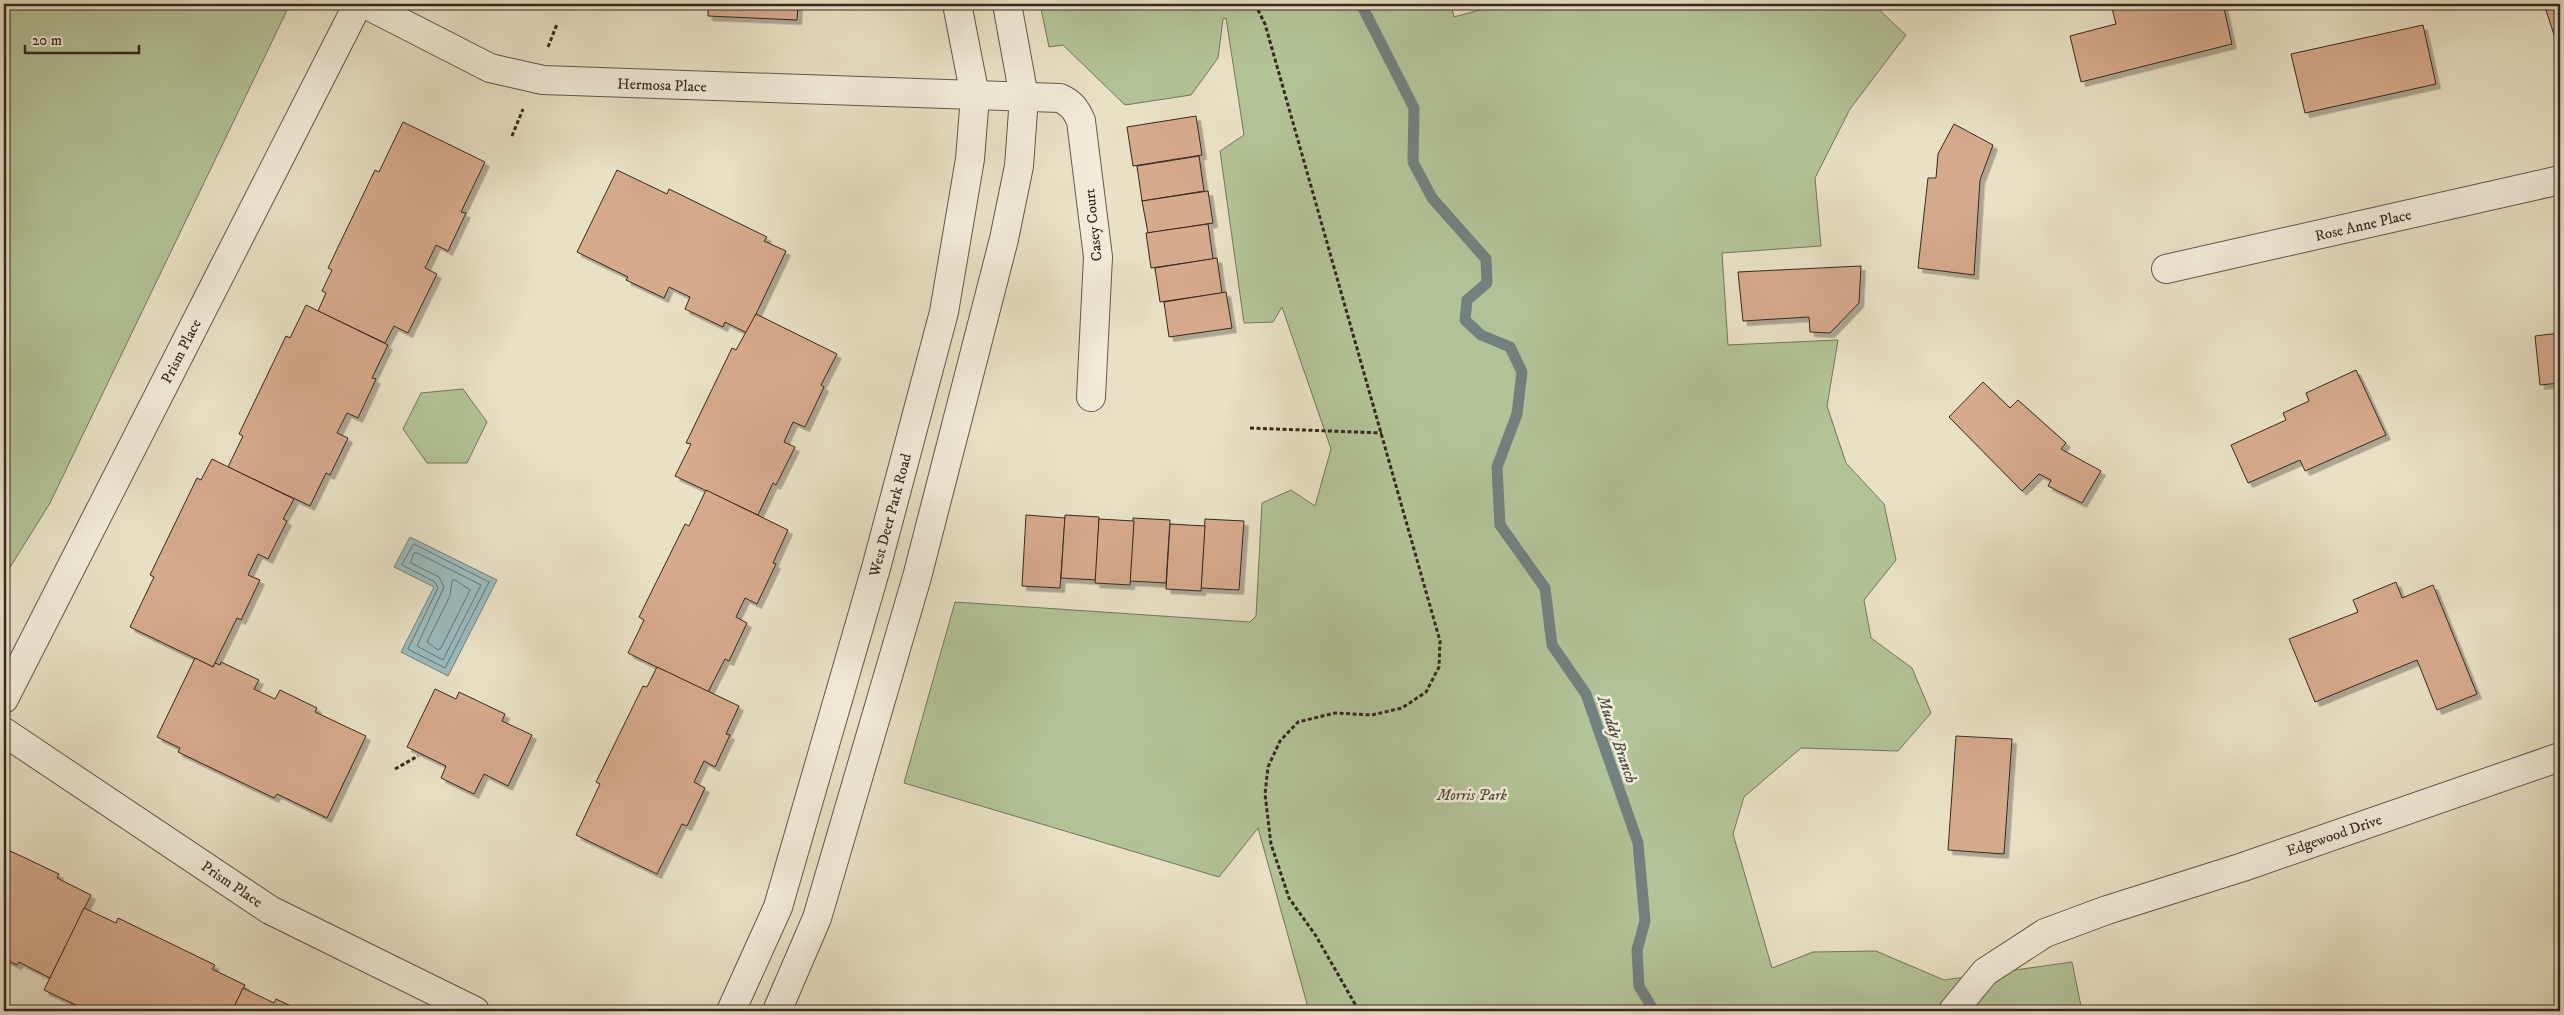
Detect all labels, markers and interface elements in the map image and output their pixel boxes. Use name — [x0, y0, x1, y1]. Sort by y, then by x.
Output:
scale bar — [25, 22, 139, 54]
text: 20 m — [32, 31, 62, 50]
street label: Hermosa Place — [617, 74, 707, 97]
street label: Casey Court — [1080, 188, 1107, 262]
street label: Rose Anne Place — [2313, 205, 2413, 246]
street label: Prism Place — [157, 316, 206, 387]
street label: West Deer Park Road — [865, 451, 916, 580]
water label: Muddy Branch — [1592, 692, 1641, 786]
park label: Morris Park — [1436, 786, 1508, 805]
street label: Edgewood Drive — [2284, 810, 2384, 861]
street label: Prism Place — [197, 857, 266, 912]

